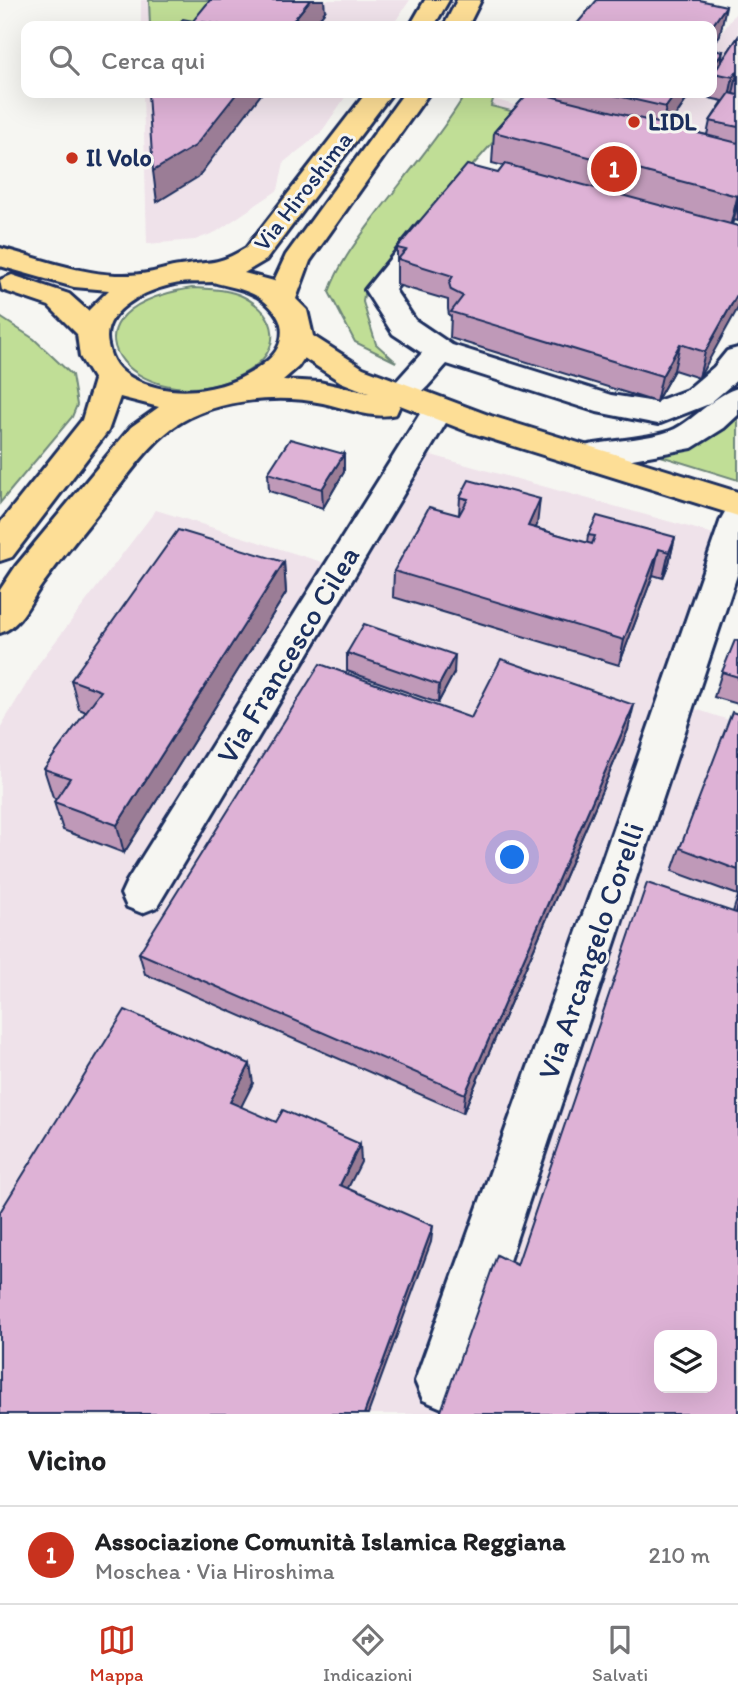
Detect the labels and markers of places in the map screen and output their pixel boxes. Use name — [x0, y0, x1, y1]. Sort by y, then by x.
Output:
place label: LIDL — [648, 107, 697, 136]
marker: LIDL — [626, 114, 642, 130]
place label: Il Volo — [86, 143, 152, 172]
pin: 1 — [591, 143, 637, 195]
marker: Il Volo — [64, 150, 80, 166]

